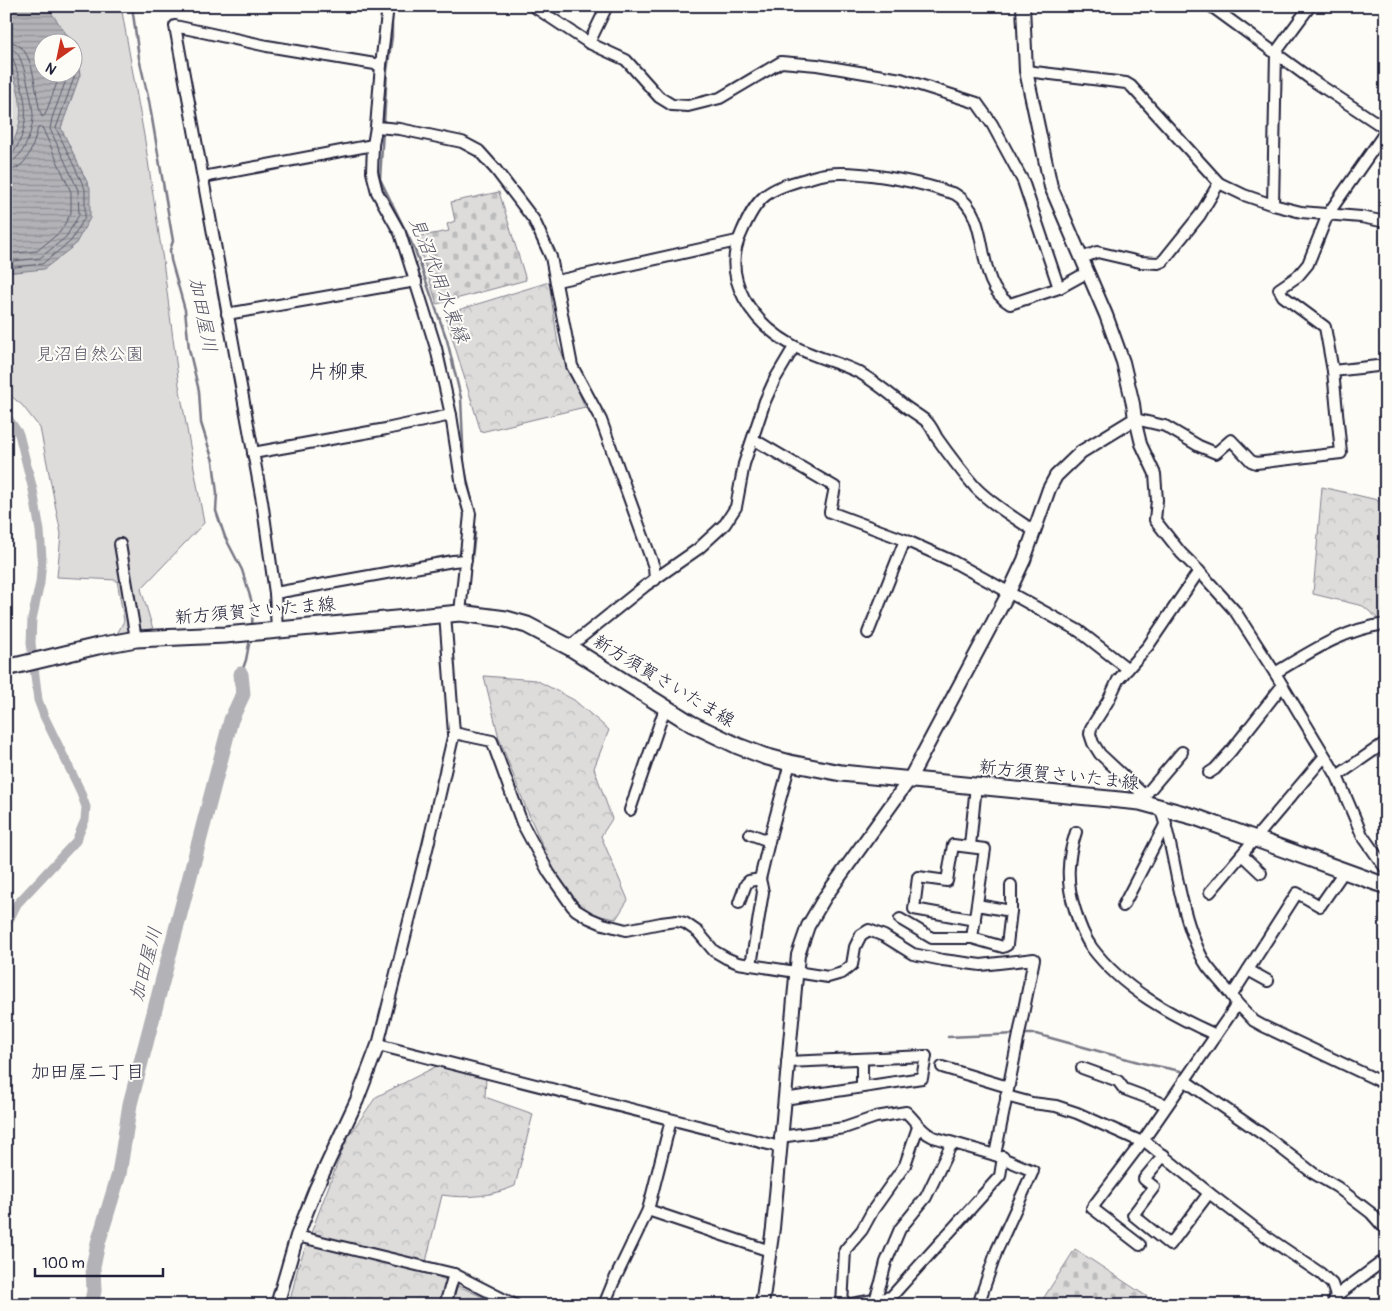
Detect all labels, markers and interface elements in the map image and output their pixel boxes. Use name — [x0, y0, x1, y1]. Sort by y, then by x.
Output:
north arrow — [32, 32, 82, 82]
text: N — [43, 59, 60, 78]
water label: 見沼代用水東縁 — [404, 214, 475, 348]
water label: 加田屋川 — [184, 275, 222, 355]
park label: 見沼自然公園 — [36, 343, 144, 366]
district label: 片柳東 — [308, 359, 368, 384]
street label: 新方須賀さいたま線 — [174, 593, 336, 629]
street label: 新方須賀さいたま線 — [589, 630, 739, 732]
street label: 新方須賀さいたま線 — [978, 755, 1140, 795]
water label: 加田屋川 — [125, 924, 167, 1004]
district label: 加田屋二丁目 — [31, 1060, 145, 1084]
scale bar — [35, 1246, 162, 1278]
text: 100 m — [42, 1254, 85, 1273]

